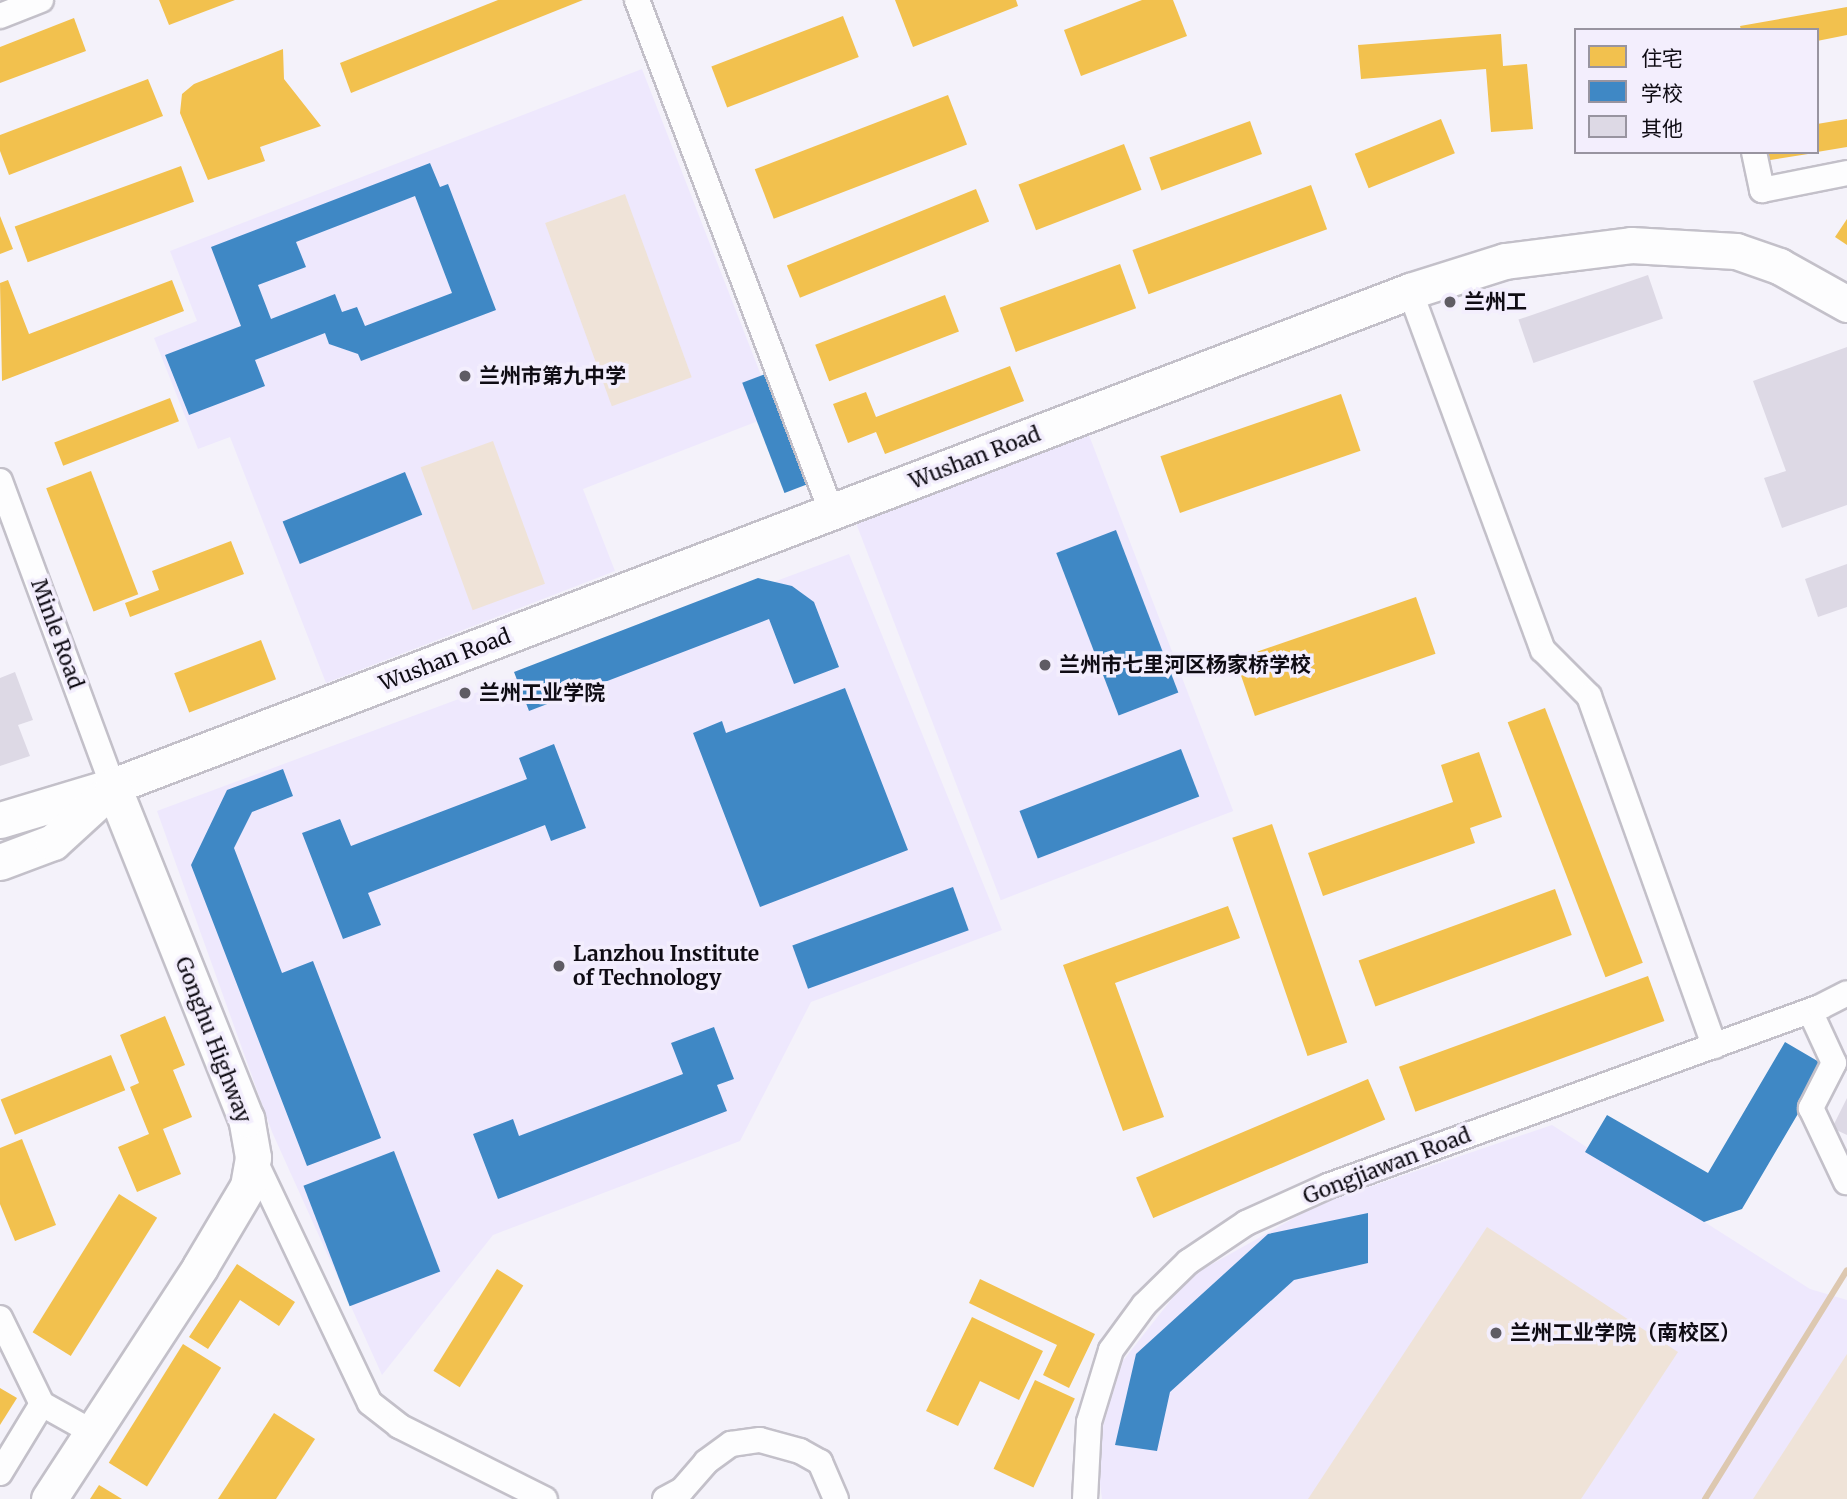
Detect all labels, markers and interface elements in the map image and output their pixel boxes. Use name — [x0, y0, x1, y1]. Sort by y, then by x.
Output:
legend — [1574, 28, 1819, 154]
text: 住宅 — [1641, 45, 1683, 72]
text: 学校 — [1641, 80, 1683, 107]
text: 其他 — [1641, 115, 1683, 142]
place label: 兰州工 — [1464, 289, 1527, 315]
marker: 兰州工 — [1442, 294, 1458, 310]
place label: 兰州市第九中学 — [479, 363, 626, 389]
marker: 兰州市第九中学 — [457, 368, 473, 384]
street label: Wushan Road — [906, 421, 1044, 495]
street label: Minle Road — [26, 576, 88, 692]
street label: Wushan Road — [376, 623, 514, 697]
place label: 兰州市七里河区杨家桥学校 — [1059, 652, 1311, 678]
marker: 兰州市七里河区杨家桥学校 — [1037, 657, 1053, 673]
place label: 兰州工业学院 — [479, 680, 605, 706]
marker: 兰州工业学院 — [457, 685, 473, 701]
place label: Lanzhou Institute of Technology — [573, 941, 759, 991]
street label: Gonghu Highway — [170, 953, 256, 1127]
marker: Lanzhou Institute of Technology — [551, 958, 567, 974]
street label: Gongjiawan Road — [1300, 1122, 1474, 1210]
place label: 兰州工业学院（南校区） — [1510, 1320, 1741, 1346]
marker: 兰州工业学院（南校区） — [1488, 1325, 1504, 1341]

